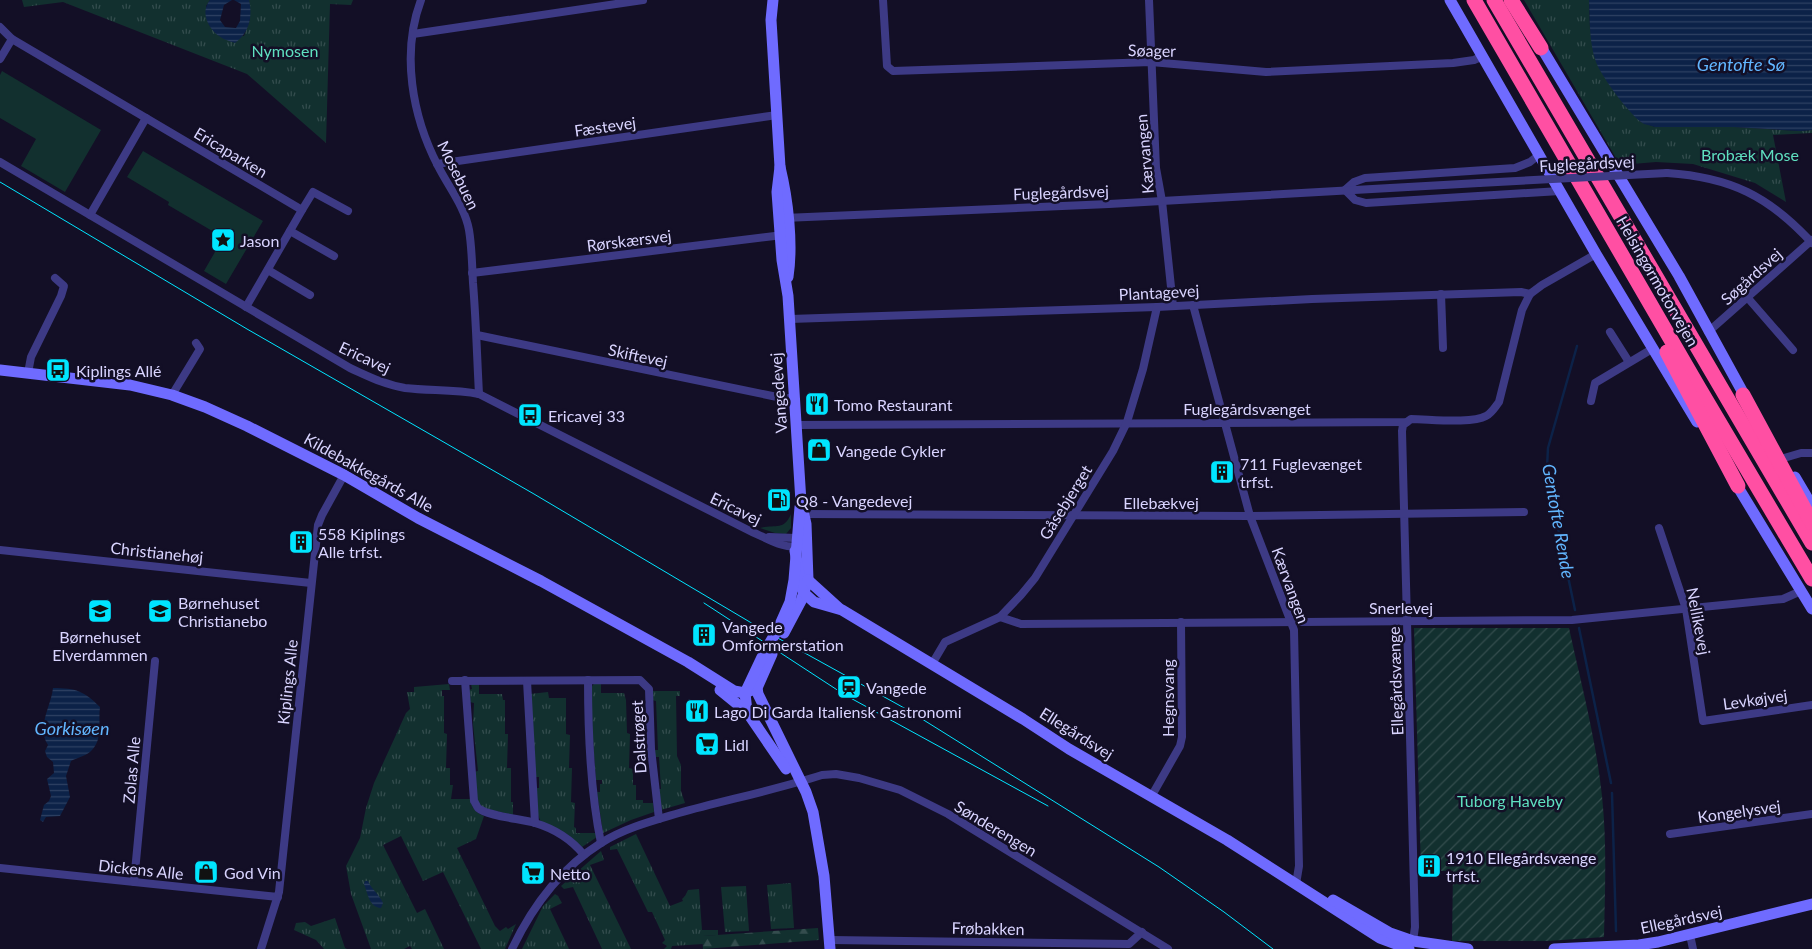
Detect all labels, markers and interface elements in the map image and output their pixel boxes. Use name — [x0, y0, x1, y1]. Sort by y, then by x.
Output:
street label: Søager — [1128, 40, 1176, 60]
park label: Nymosen — [252, 41, 318, 60]
water label: Gentofte Sø — [1697, 53, 1785, 75]
street label: Fæstevej — [573, 112, 637, 140]
street label: Kærvangen — [1131, 113, 1157, 195]
street label: Ericaparken — [191, 123, 271, 181]
street label: Mosebuen — [434, 137, 484, 213]
park label: Brobæk Mose — [1701, 145, 1799, 164]
street label: Fuglegårdsvej — [1539, 151, 1635, 175]
street label: Fuglegårdsvej — [1013, 181, 1109, 203]
street label: Helsingørmotorvejen — [1613, 212, 1703, 350]
street label: Rørskærsvej — [586, 225, 672, 255]
place icon: Jason — [210, 227, 236, 253]
place label: Jason — [240, 231, 279, 250]
street label: Søgårdsvej — [1717, 244, 1785, 308]
street label: Plantagevej — [1118, 280, 1200, 304]
street label: Ericavej — [336, 337, 394, 377]
street label: Skiftevej — [607, 339, 669, 371]
street label: Vangedevej — [766, 352, 790, 434]
bus stop icon: Kiplings Allé — [45, 357, 71, 383]
place label: Kiplings Allé — [76, 361, 162, 380]
restaurant icon: Tomo Restaurant — [804, 391, 830, 417]
place label: Tomo Restaurant — [834, 395, 953, 414]
street label: Fuglegårdsvænget — [1183, 399, 1311, 418]
bus stop icon: Ericavej 33 — [517, 402, 543, 428]
place label: Ericavej 33 — [548, 406, 625, 425]
street label: Kildebakkegårds Alle — [301, 429, 437, 515]
shop icon: Vangede Cykler — [806, 437, 832, 463]
place label: Vangede Cykler — [836, 441, 946, 460]
place label: 711 Fuglevænget trfst. — [1240, 454, 1362, 491]
building icon: 711 Fuglevænget trfst. — [1209, 459, 1235, 485]
street label: Gåsebjerget — [1035, 461, 1095, 543]
water label: Gentofte Rende — [1538, 462, 1580, 580]
fuel station icon: Q8 - Vangedevej — [766, 487, 792, 513]
street label: Ericavej — [707, 488, 765, 528]
place label: Q8 - Vangedevej — [796, 491, 912, 510]
street label: Ellebækvej — [1123, 493, 1199, 512]
place label: 558 Kiplings Alle trfst. — [318, 524, 405, 561]
building icon: 558 Kiplings Alle trfst. — [288, 529, 314, 555]
street label: Christianehøj — [110, 538, 204, 566]
street label: Kærvangen — [1268, 544, 1314, 626]
street label: Nellikevej — [1683, 586, 1715, 656]
place label: Børnehuset Christianebo — [178, 593, 267, 630]
school or university icon: Børnehuset Elverdammen — [87, 598, 113, 624]
school or university icon: Børnehuset Christianebo — [147, 598, 173, 624]
street label: Snerlevej — [1369, 598, 1433, 617]
place label: Vangede Omformerstation — [722, 617, 844, 654]
building icon: Vangede Omformerstation — [691, 622, 717, 648]
street label: Ellegårdsvænge — [1384, 626, 1406, 736]
place label: Børnehuset Elverdammen — [52, 627, 148, 664]
street label: Kiplings Alle — [273, 638, 301, 726]
street label: Hegnsvang — [1158, 659, 1177, 737]
station icon: Vangede — [836, 674, 862, 700]
place label: Vangede — [866, 678, 927, 697]
street label: Levkøjvej — [1721, 685, 1789, 713]
restaurant icon: Lago Di Garda Italiensk Gastronomi — [684, 698, 710, 724]
street label: Dalstrøget — [627, 700, 649, 774]
place label: Lago Di Garda Italiensk Gastronomi — [714, 702, 962, 721]
street label: Ellegårdsvej — [1037, 703, 1117, 763]
water label: Gorkisøen — [35, 717, 109, 739]
supermarket icon: Lidl — [694, 731, 720, 757]
place label: Lidl — [724, 735, 749, 754]
street label: Zolas Alle — [119, 736, 143, 804]
park label: Tuborg Haveby — [1457, 791, 1564, 810]
street label: Sønderengen — [951, 796, 1041, 860]
street label: Kongelysvej — [1696, 796, 1782, 826]
place label: 1910 Ellegårdsvænge trfst. — [1446, 848, 1596, 885]
building icon: 1910 Ellegårdsvænge trfst. — [1416, 853, 1442, 879]
street label: Dickens Alle — [97, 855, 185, 883]
shop icon: God Vin — [193, 859, 219, 885]
supermarket icon: Netto — [520, 860, 546, 886]
place label: God Vin — [224, 863, 281, 882]
place label: Netto — [550, 864, 590, 883]
street label: Ellegårdsvej — [1638, 901, 1724, 937]
street label: Frøbakken — [951, 918, 1025, 938]

